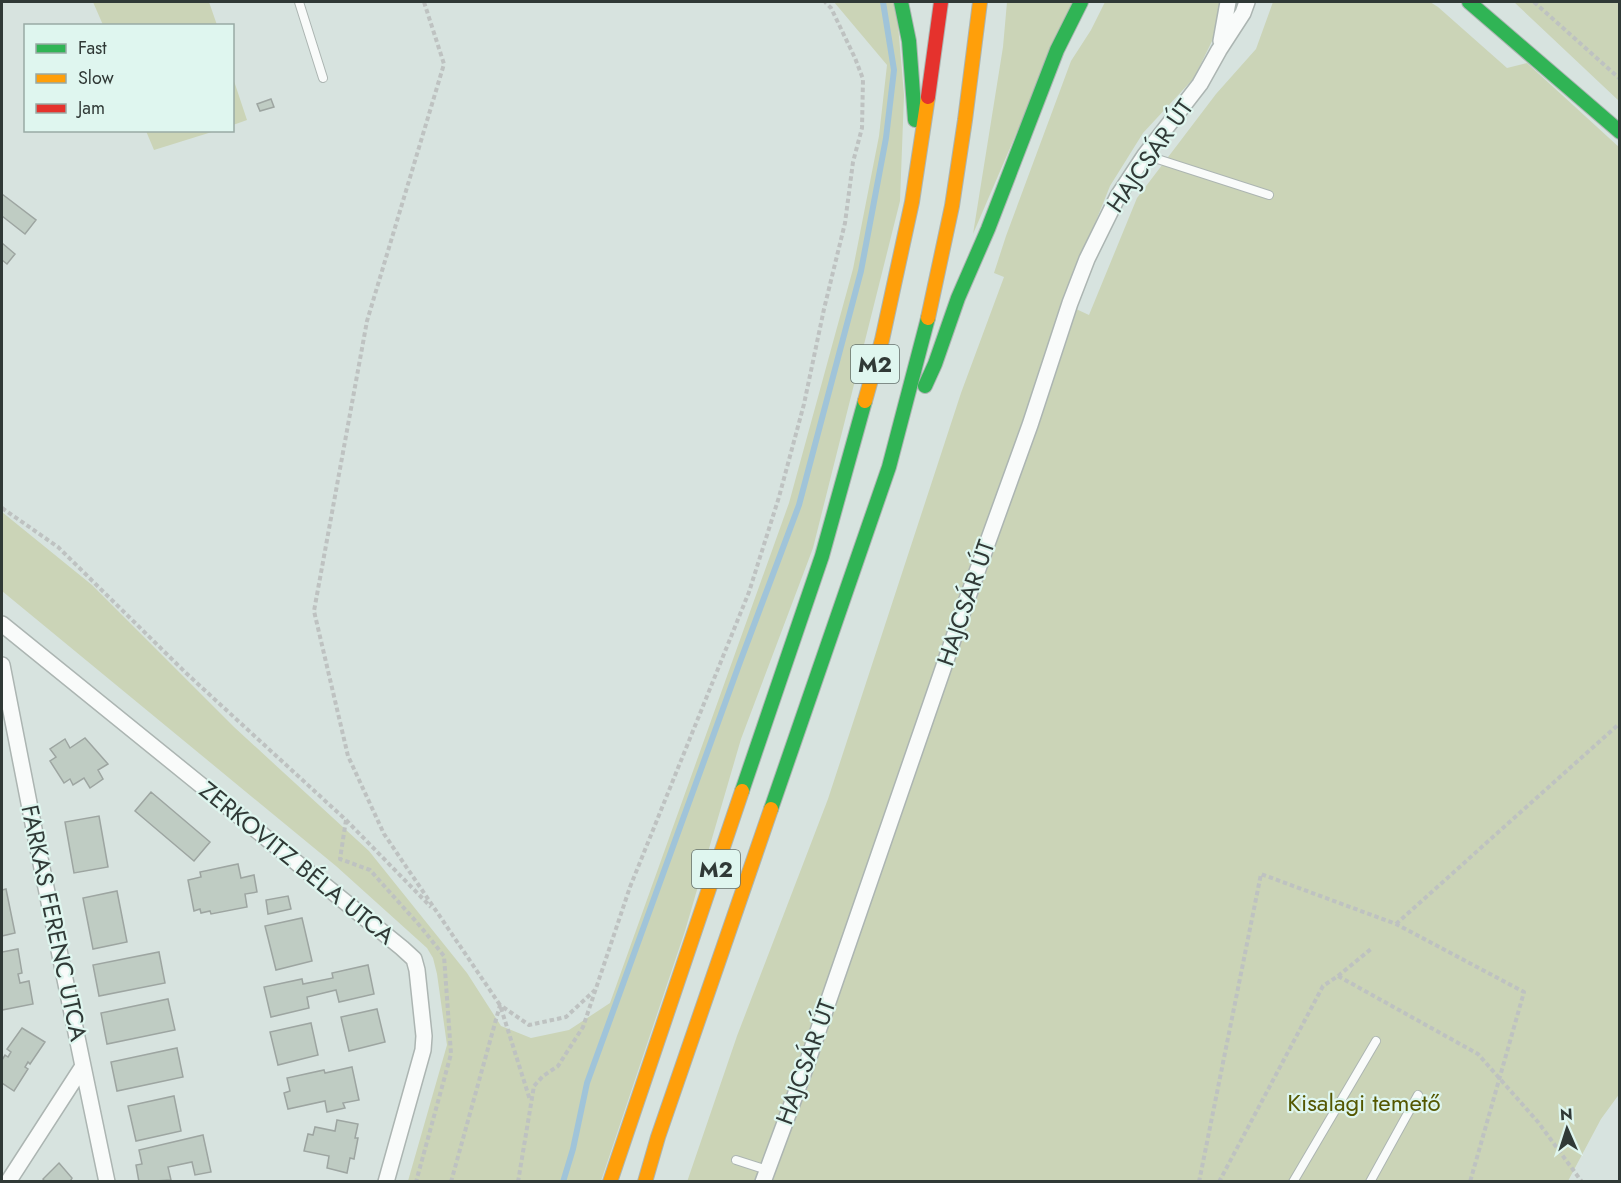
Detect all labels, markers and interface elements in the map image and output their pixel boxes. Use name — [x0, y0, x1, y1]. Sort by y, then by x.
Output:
legend — [24, 24, 234, 132]
text: Fast — [78, 35, 107, 61]
text: Slow — [78, 65, 115, 91]
street label: HAJCSÁR ÚT — [1098, 92, 1201, 219]
text: Jam — [76, 95, 105, 121]
road number: M2 — [851, 345, 899, 383]
street label: HAJCSÁR ÚT — [928, 535, 1003, 670]
street label: ZERKOVITZ BÉLA UTCA — [192, 773, 403, 953]
street label: FARKAS FERENC UTCA — [12, 802, 97, 1044]
road number: M2 — [692, 850, 740, 888]
street label: HAJCSÁR ÚT — [767, 994, 844, 1129]
park label: Kisalagi temető — [1287, 1085, 1441, 1120]
north arrow — [1537, 1099, 1597, 1159]
text: N — [1559, 1103, 1573, 1126]

